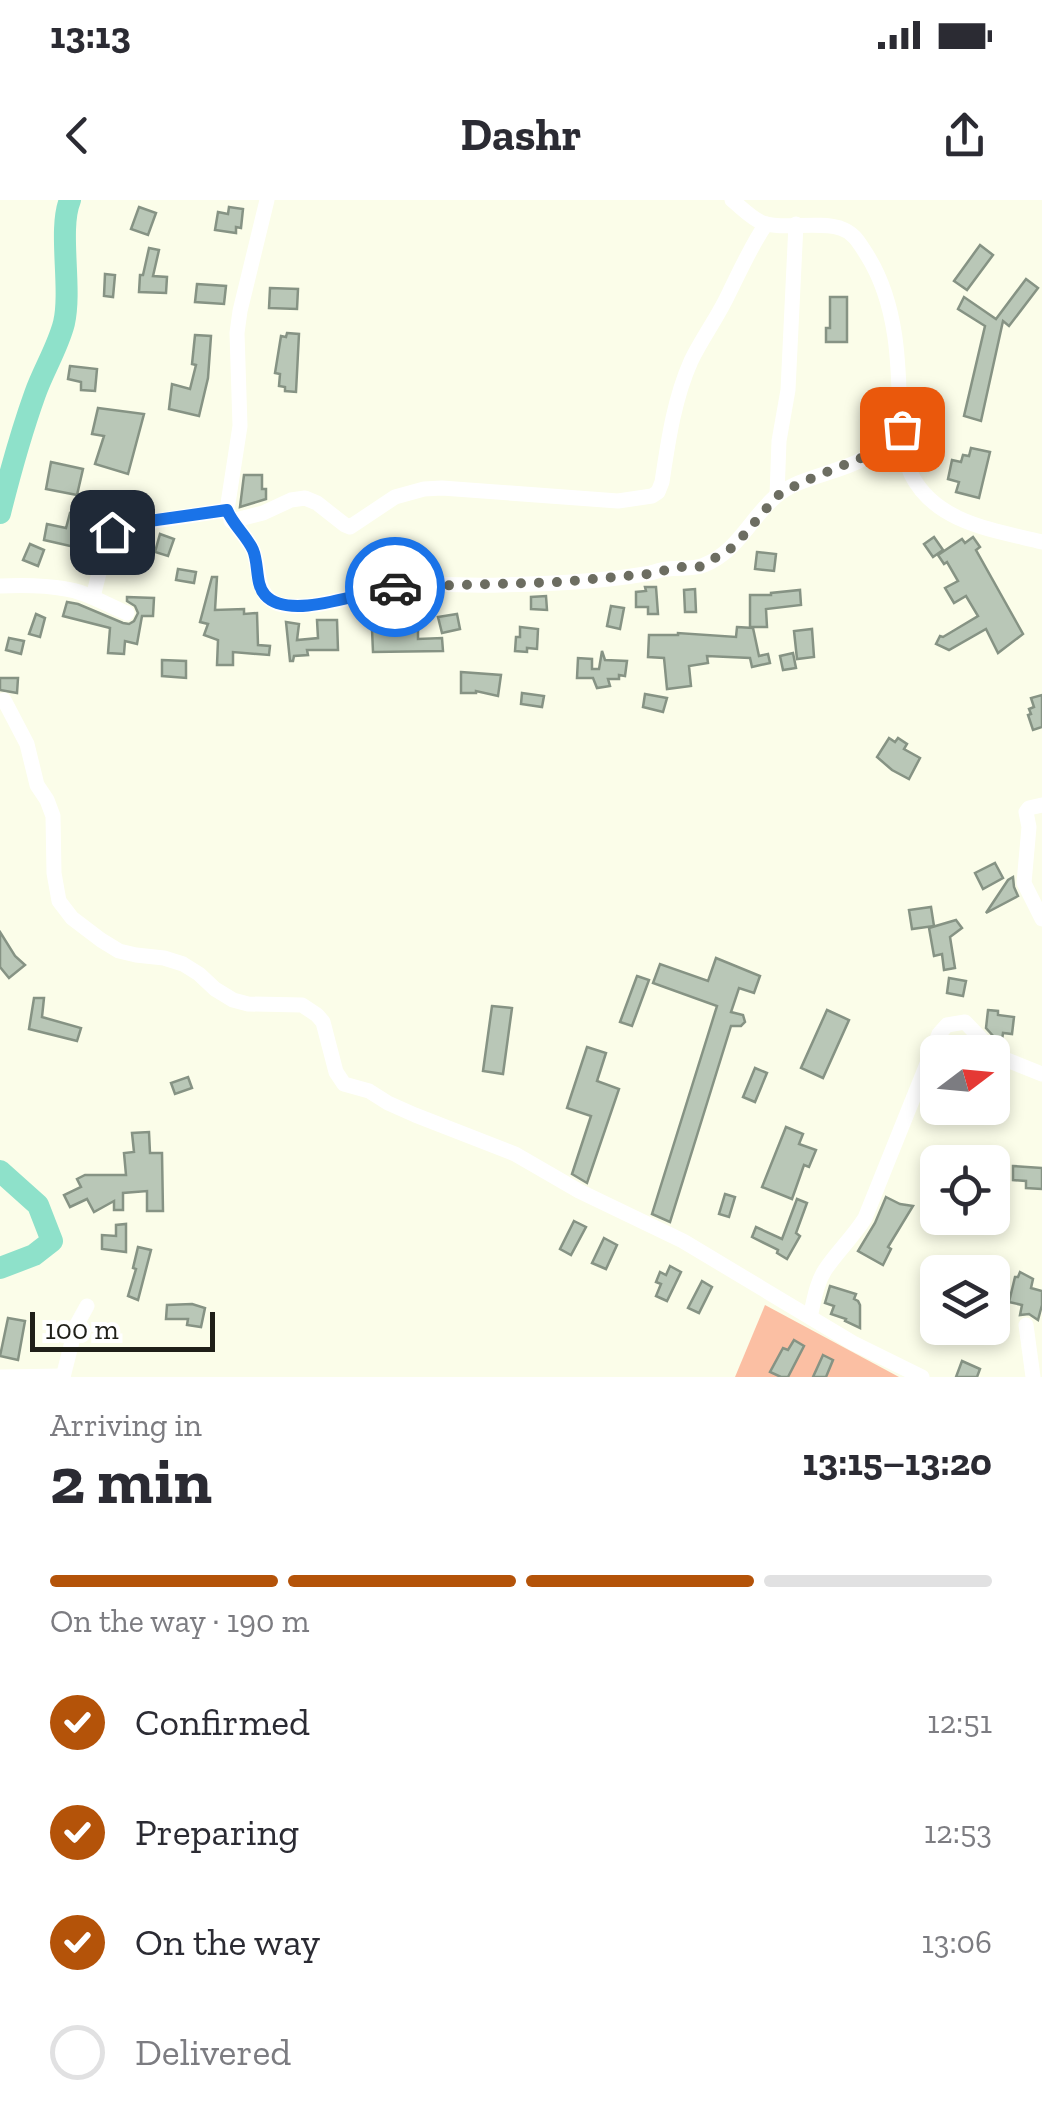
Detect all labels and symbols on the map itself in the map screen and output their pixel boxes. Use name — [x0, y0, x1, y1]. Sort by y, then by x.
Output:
pin — [860, 387, 945, 472]
pin — [70, 490, 155, 575]
courier — [345, 537, 445, 637]
north arrow — [920, 1035, 1010, 1125]
scale bar — [30, 1307, 215, 1352]

